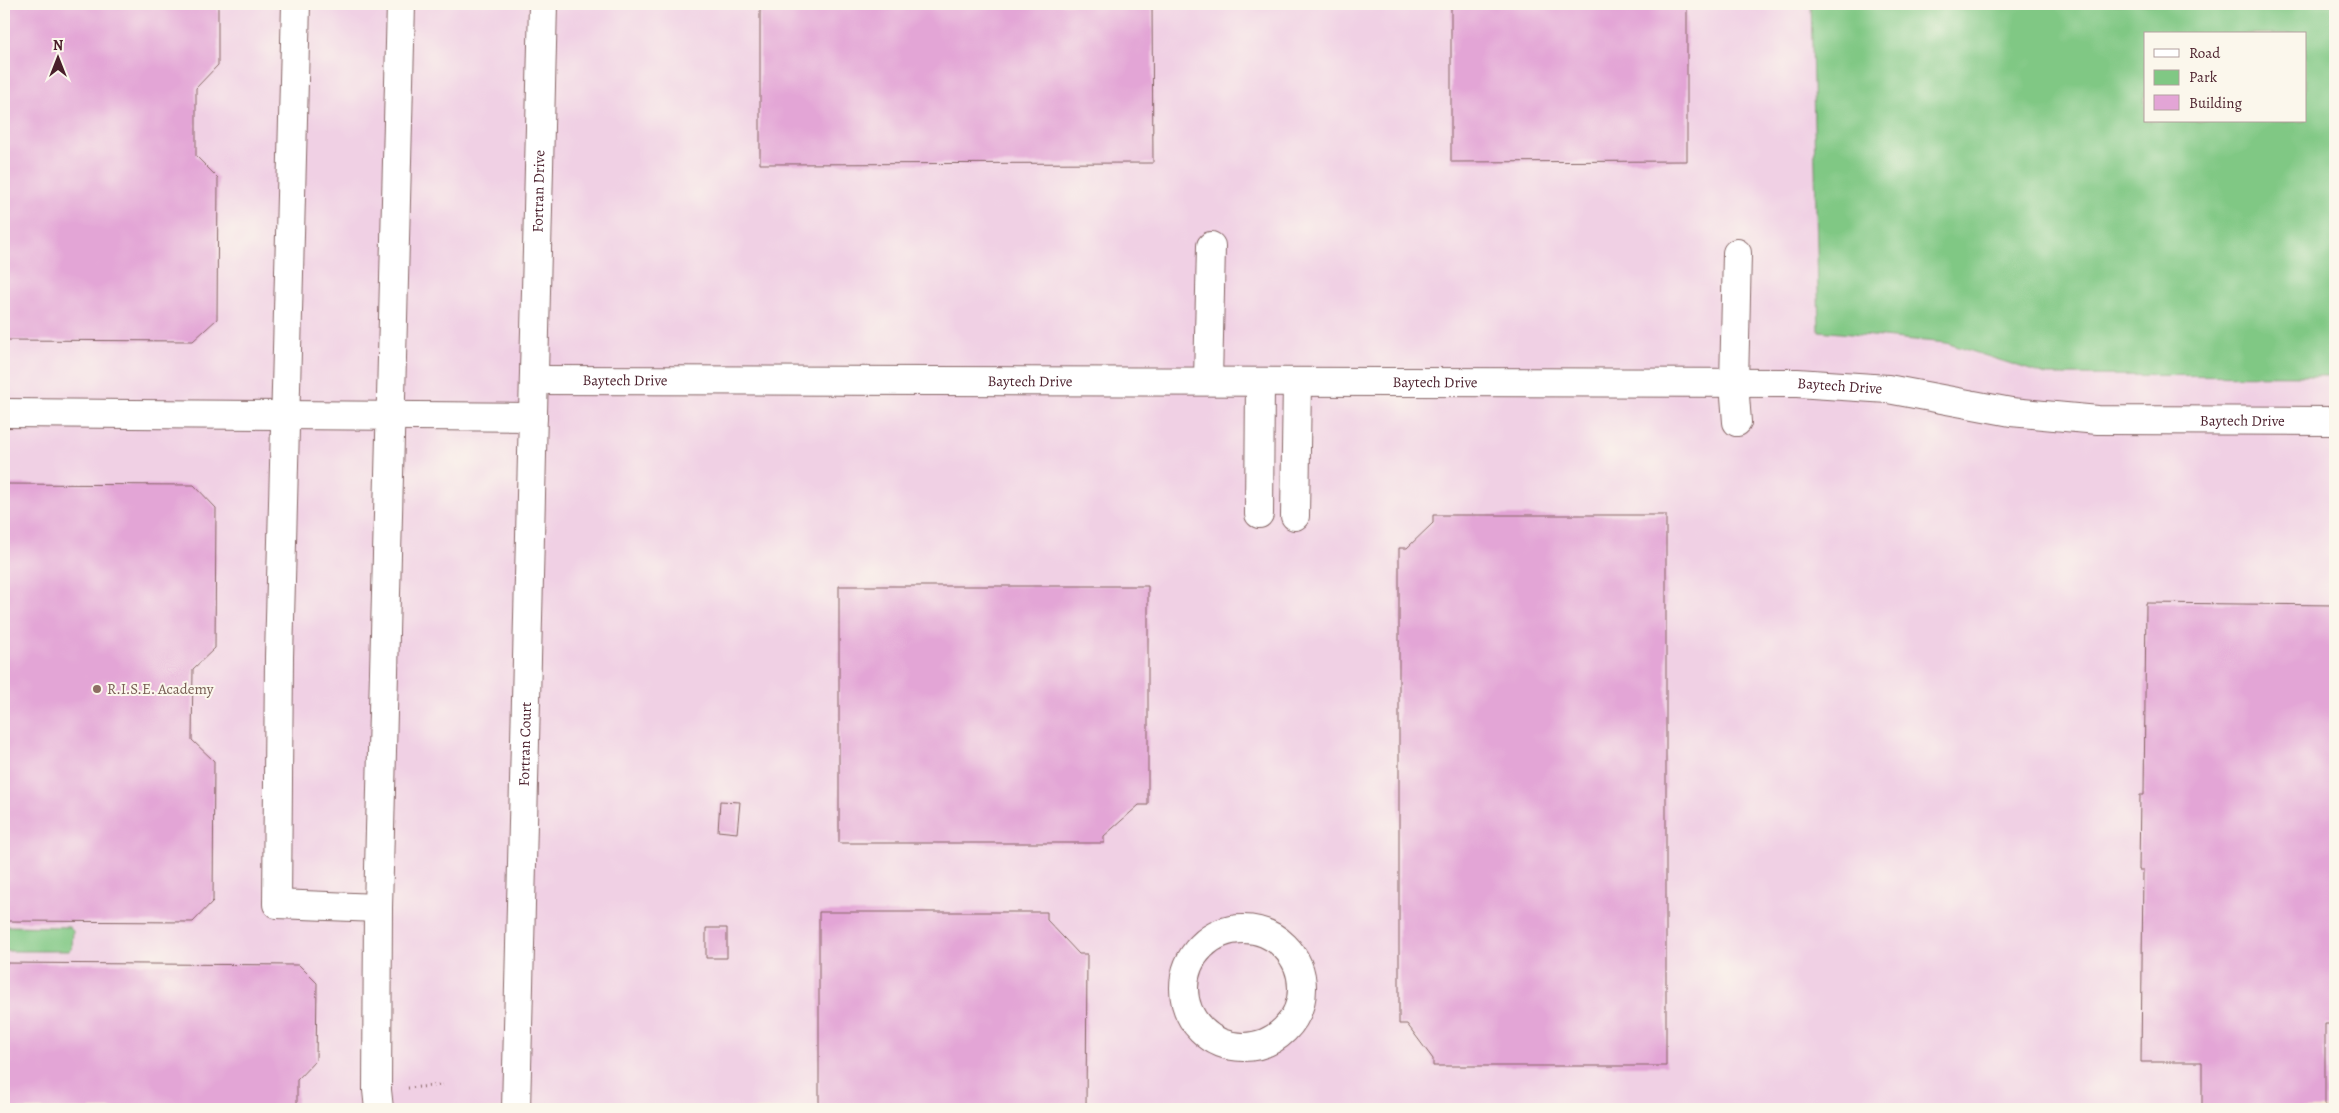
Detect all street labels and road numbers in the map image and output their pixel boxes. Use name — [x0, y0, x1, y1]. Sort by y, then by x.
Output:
street label: Fortran Drive — [527, 149, 549, 233]
street label: Baytech Drive — [582, 370, 668, 390]
street label: Baytech Drive — [987, 371, 1073, 391]
street label: Baytech Drive — [1392, 372, 1478, 392]
street label: Baytech Drive — [1797, 373, 1883, 399]
street label: Baytech Drive — [2200, 410, 2285, 431]
street label: Fortran Court — [514, 702, 536, 787]

